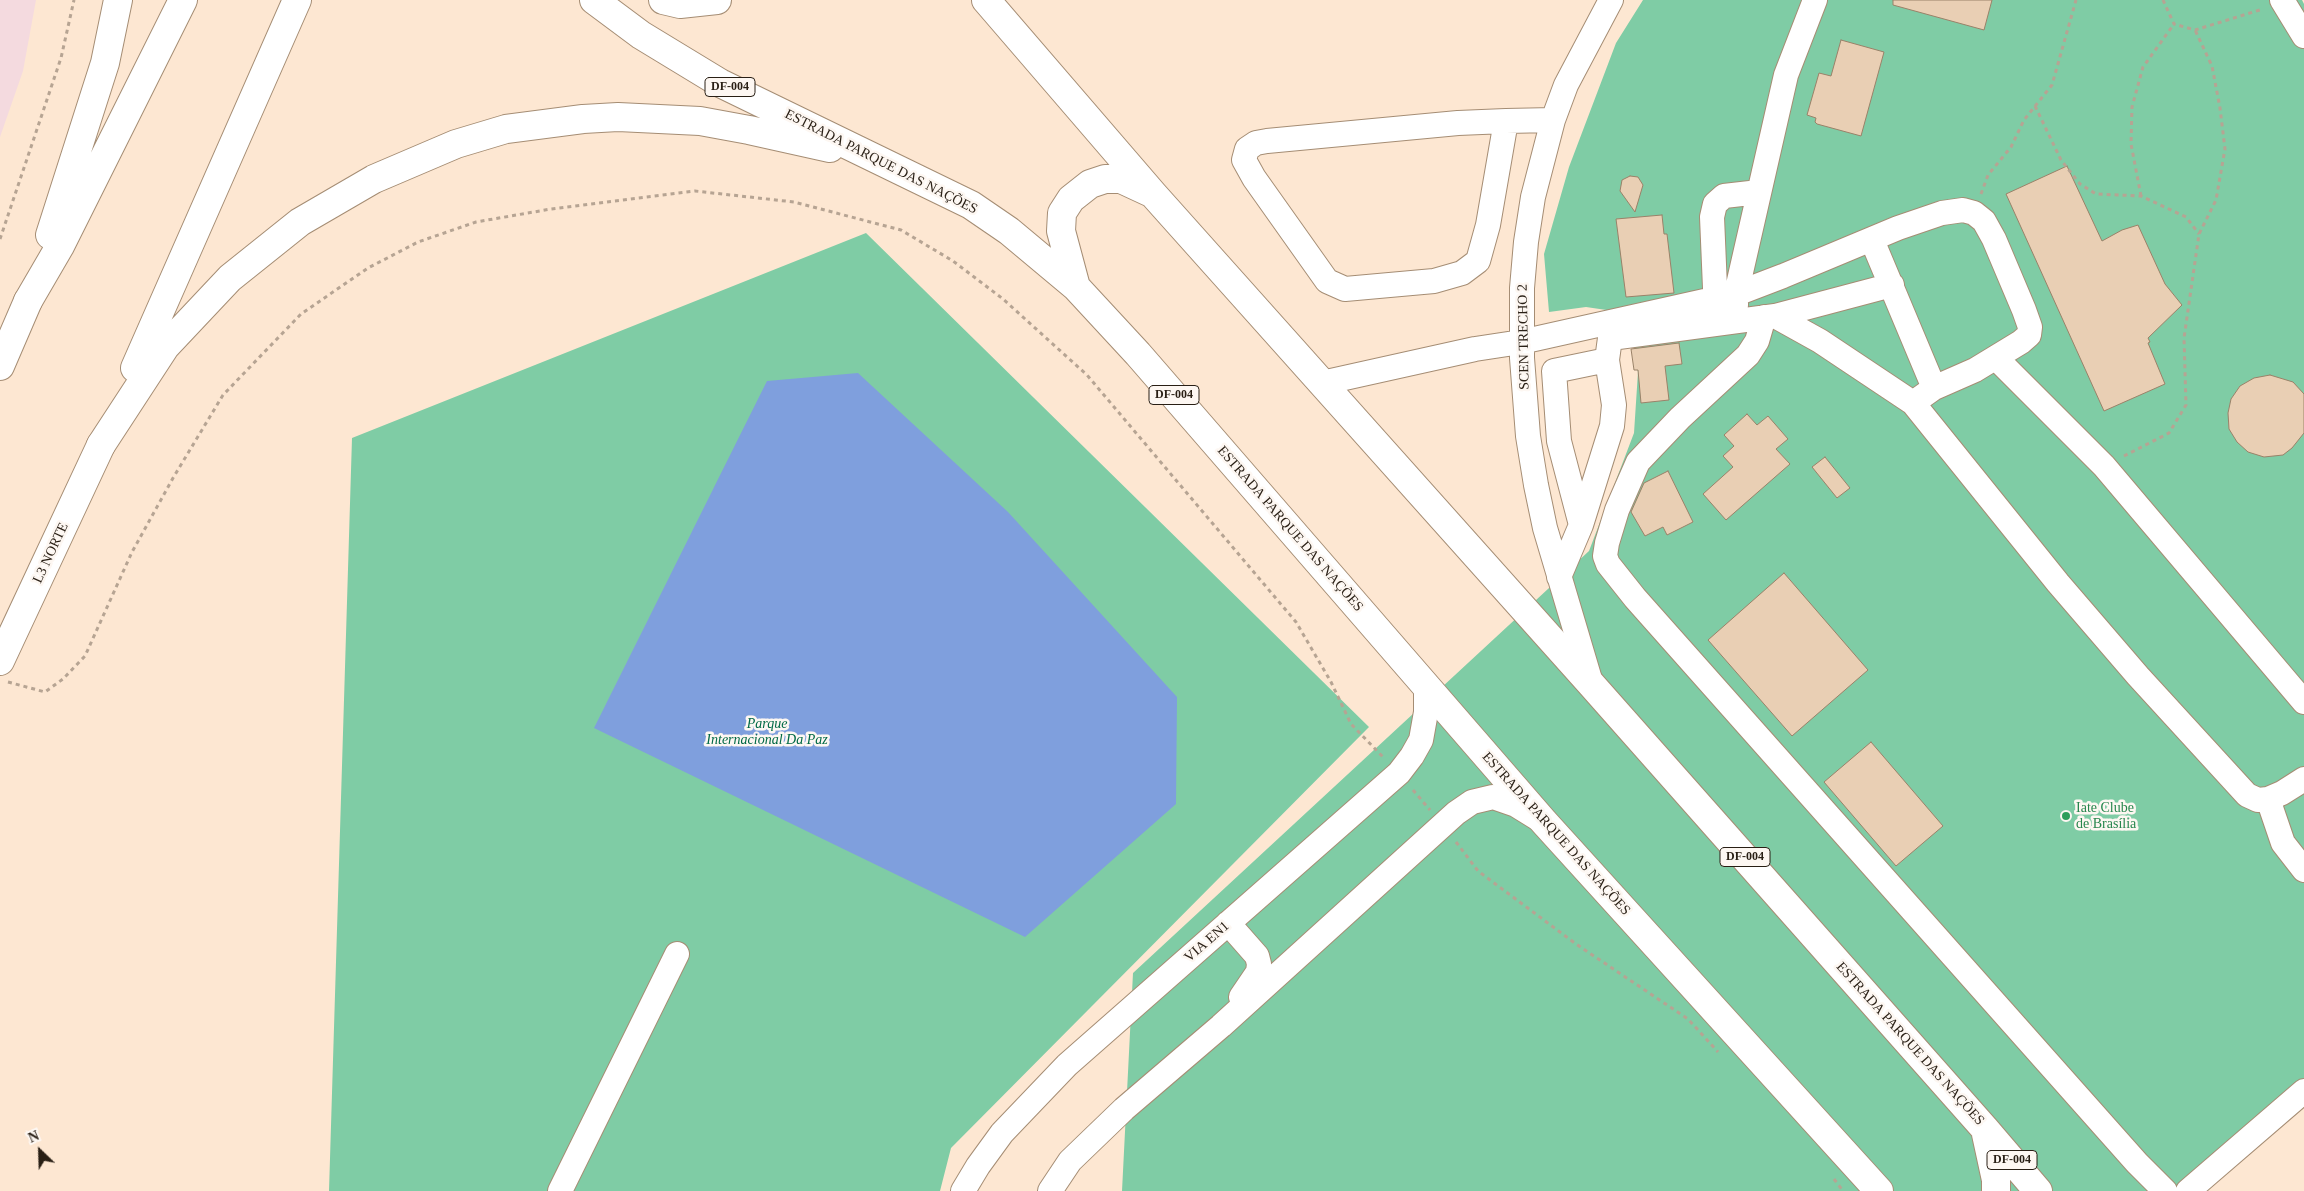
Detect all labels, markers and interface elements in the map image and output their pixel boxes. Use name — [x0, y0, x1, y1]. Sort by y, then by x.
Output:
road number: DF-004 — [705, 77, 755, 96]
street label: ESTRADA PARQUE DAS NAÇÕES — [782, 106, 980, 218]
street label: SCEN TRECHO 2 — [1515, 284, 1533, 390]
road number: DF-004 — [1149, 386, 1199, 404]
street label: ESTRADA PARQUE DAS NAÇÕES — [1214, 443, 1366, 615]
street label: L3 NORTE — [30, 520, 72, 586]
park label: Parque Internacional Da Paz — [706, 716, 828, 749]
street label: ESTRADA PARQUE DAS NAÇÕES — [1478, 749, 1634, 919]
place label: Iate Clube de Brasília — [2076, 800, 2136, 832]
marker: Iate Clube de Brasília — [2060, 810, 2072, 822]
road number: DF-004 — [1720, 848, 1770, 866]
street label: VIA EN1 — [1181, 918, 1233, 966]
street label: ESTRADA PARQUE DAS NAÇÕES — [1832, 959, 1988, 1129]
north arrow — [15, 1126, 65, 1176]
text: N — [26, 1128, 41, 1146]
road number: DF-004 — [1987, 1150, 2037, 1170]

